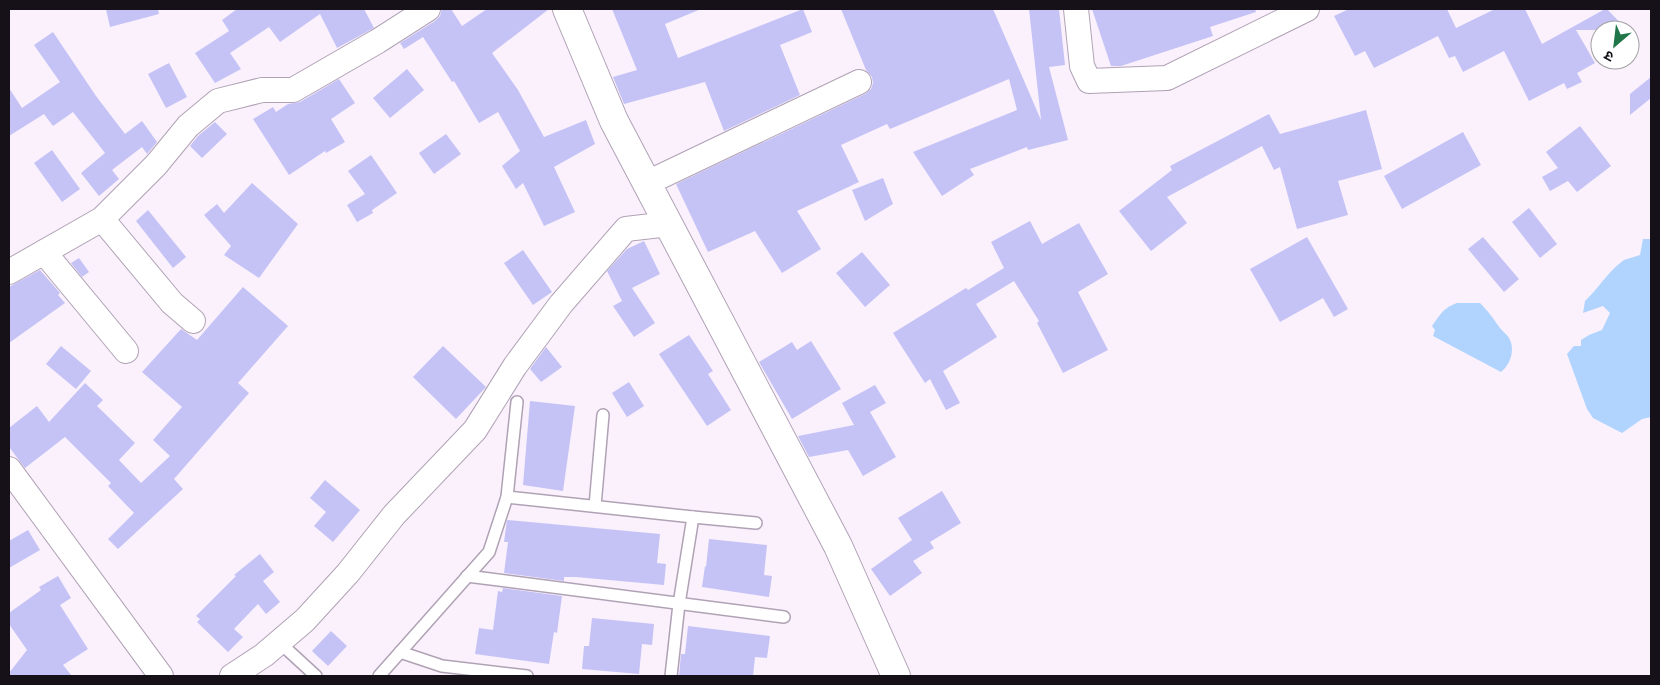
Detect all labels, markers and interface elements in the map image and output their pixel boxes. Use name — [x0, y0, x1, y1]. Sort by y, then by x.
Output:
north arrow — [1590, 20, 1640, 70]
text: उ — [1601, 46, 1617, 65]

